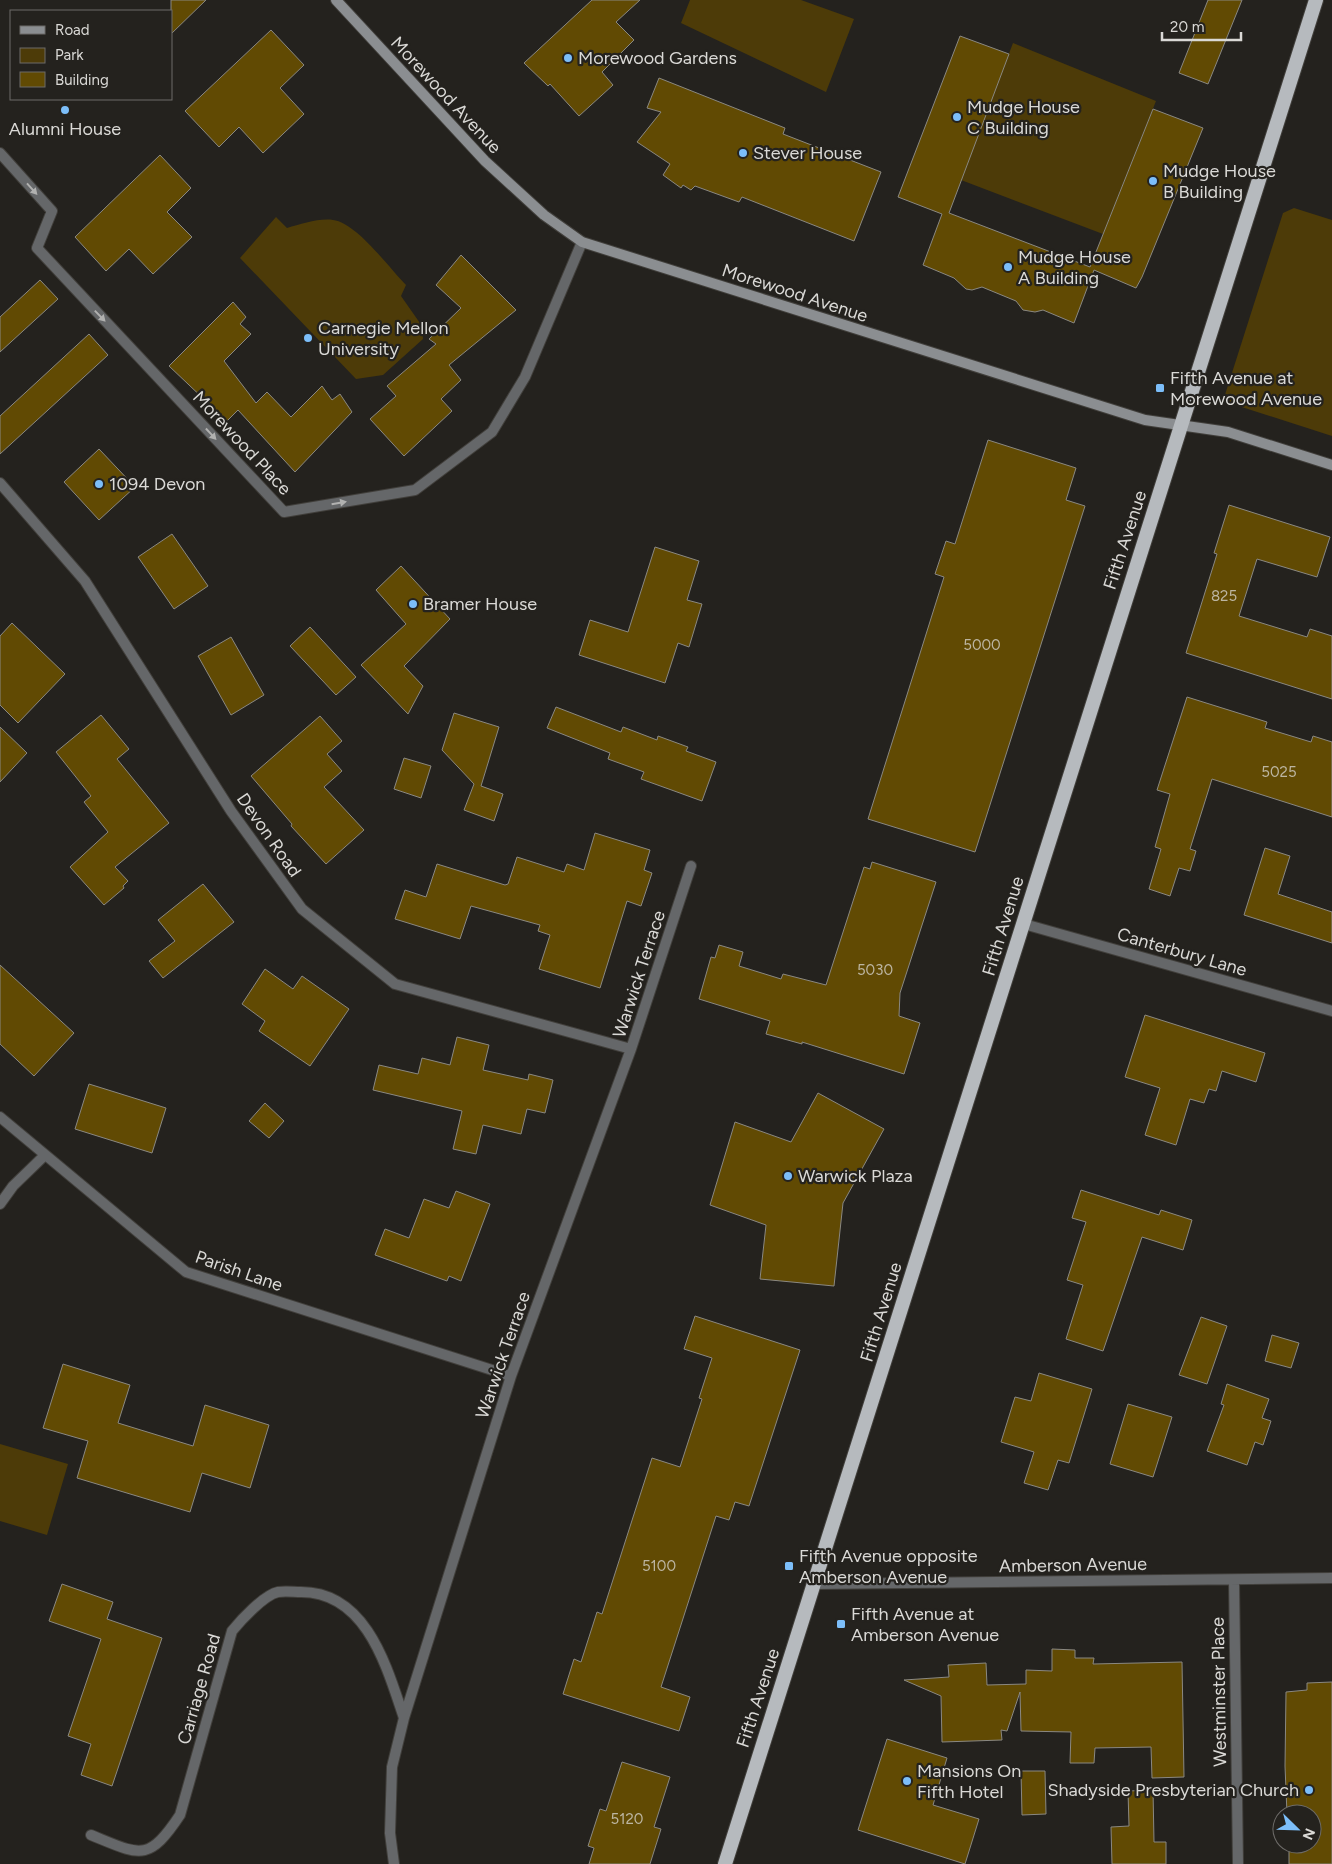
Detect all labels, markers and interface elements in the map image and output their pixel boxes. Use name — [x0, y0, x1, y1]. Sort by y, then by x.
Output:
legend — [10, 10, 172, 100]
scale bar — [1162, 10, 1241, 42]
text: 20 m — [1170, 18, 1204, 36]
text: Road — [55, 21, 90, 39]
street label: Morewood Avenue — [386, 32, 506, 158]
text: Park — [55, 46, 84, 64]
place label: Morewood Gardens — [578, 47, 737, 69]
marker: Morewood Gardens — [562, 52, 574, 64]
text: Building — [55, 71, 109, 89]
place label: Mudge House C Building — [967, 96, 1080, 139]
marker: Alumni House — [59, 104, 71, 116]
marker: Mudge House C Building — [951, 111, 963, 123]
place label: Alumni House — [9, 118, 121, 140]
place label: Stever House — [753, 142, 862, 164]
marker: Stever House — [737, 147, 749, 159]
place label: Mudge House B Building — [1163, 160, 1276, 203]
marker: Mudge House B Building — [1147, 175, 1159, 187]
one-way arrow — [27, 183, 38, 196]
place label: Mudge House A Building — [1018, 246, 1131, 289]
street label: Morewood Avenue — [719, 259, 871, 327]
marker: Mudge House A Building — [1002, 261, 1014, 273]
one-way arrow — [94, 309, 106, 321]
place label: Carnegie Mellon University — [318, 317, 449, 360]
marker: Carnegie Mellon University — [302, 332, 314, 344]
place label: Fifth Avenue at Morewood Avenue — [1170, 367, 1322, 410]
marker: Fifth Avenue at Morewood Avenue — [1154, 382, 1166, 394]
street label: Morewood Place — [188, 386, 296, 500]
one-way arrow — [206, 428, 217, 441]
place label: 1094 Devon — [109, 473, 205, 495]
marker: 1094 Devon — [93, 478, 105, 490]
street label: Fifth Avenue — [1099, 488, 1151, 592]
one-way arrow — [332, 499, 348, 507]
house number: 825 — [1211, 587, 1237, 605]
place label: Bramer House — [423, 593, 537, 615]
marker: Bramer House — [407, 598, 419, 610]
house number: 5000 — [963, 636, 1001, 654]
house number: 5025 — [1261, 763, 1297, 781]
street label: Devon Road — [232, 789, 306, 881]
street label: Fifth Avenue — [977, 873, 1029, 978]
street label: Warwick Terrace — [608, 907, 670, 1040]
street label: Canterbury Lane — [1115, 923, 1250, 981]
house number: 5030 — [857, 961, 893, 979]
place label: Warwick Plaza — [798, 1165, 913, 1187]
marker: Warwick Plaza — [782, 1170, 794, 1182]
street label: Parish Lane — [192, 1246, 286, 1296]
street label: Fifth Avenue — [855, 1259, 907, 1364]
street label: Warwick Terrace — [471, 1289, 535, 1421]
place label: Fifth Avenue opposite Amberson Avenue — [799, 1545, 978, 1588]
street label: Amberson Avenue — [999, 1553, 1147, 1577]
house number: 5100 — [642, 1557, 676, 1575]
marker: Fifth Avenue opposite Amberson Avenue — [783, 1560, 795, 1572]
place label: Fifth Avenue at Amberson Avenue — [851, 1603, 999, 1646]
street label: Westminster Place — [1207, 1617, 1231, 1767]
marker: Fifth Avenue at Amberson Avenue — [835, 1618, 847, 1630]
street label: Carriage Road — [173, 1631, 225, 1747]
street label: Fifth Avenue — [732, 1646, 784, 1750]
place label: Mansions On Fifth Hotel — [917, 1760, 1021, 1803]
marker: Mansions On Fifth Hotel — [901, 1775, 913, 1787]
place label: Shadyside Presbyterian Church — [1047, 1779, 1299, 1801]
marker: Shadyside Presbyterian Church — [1303, 1784, 1315, 1796]
north arrow — [1272, 1804, 1322, 1854]
house number: 5120 — [611, 1810, 643, 1828]
text: N — [1299, 1826, 1318, 1842]

